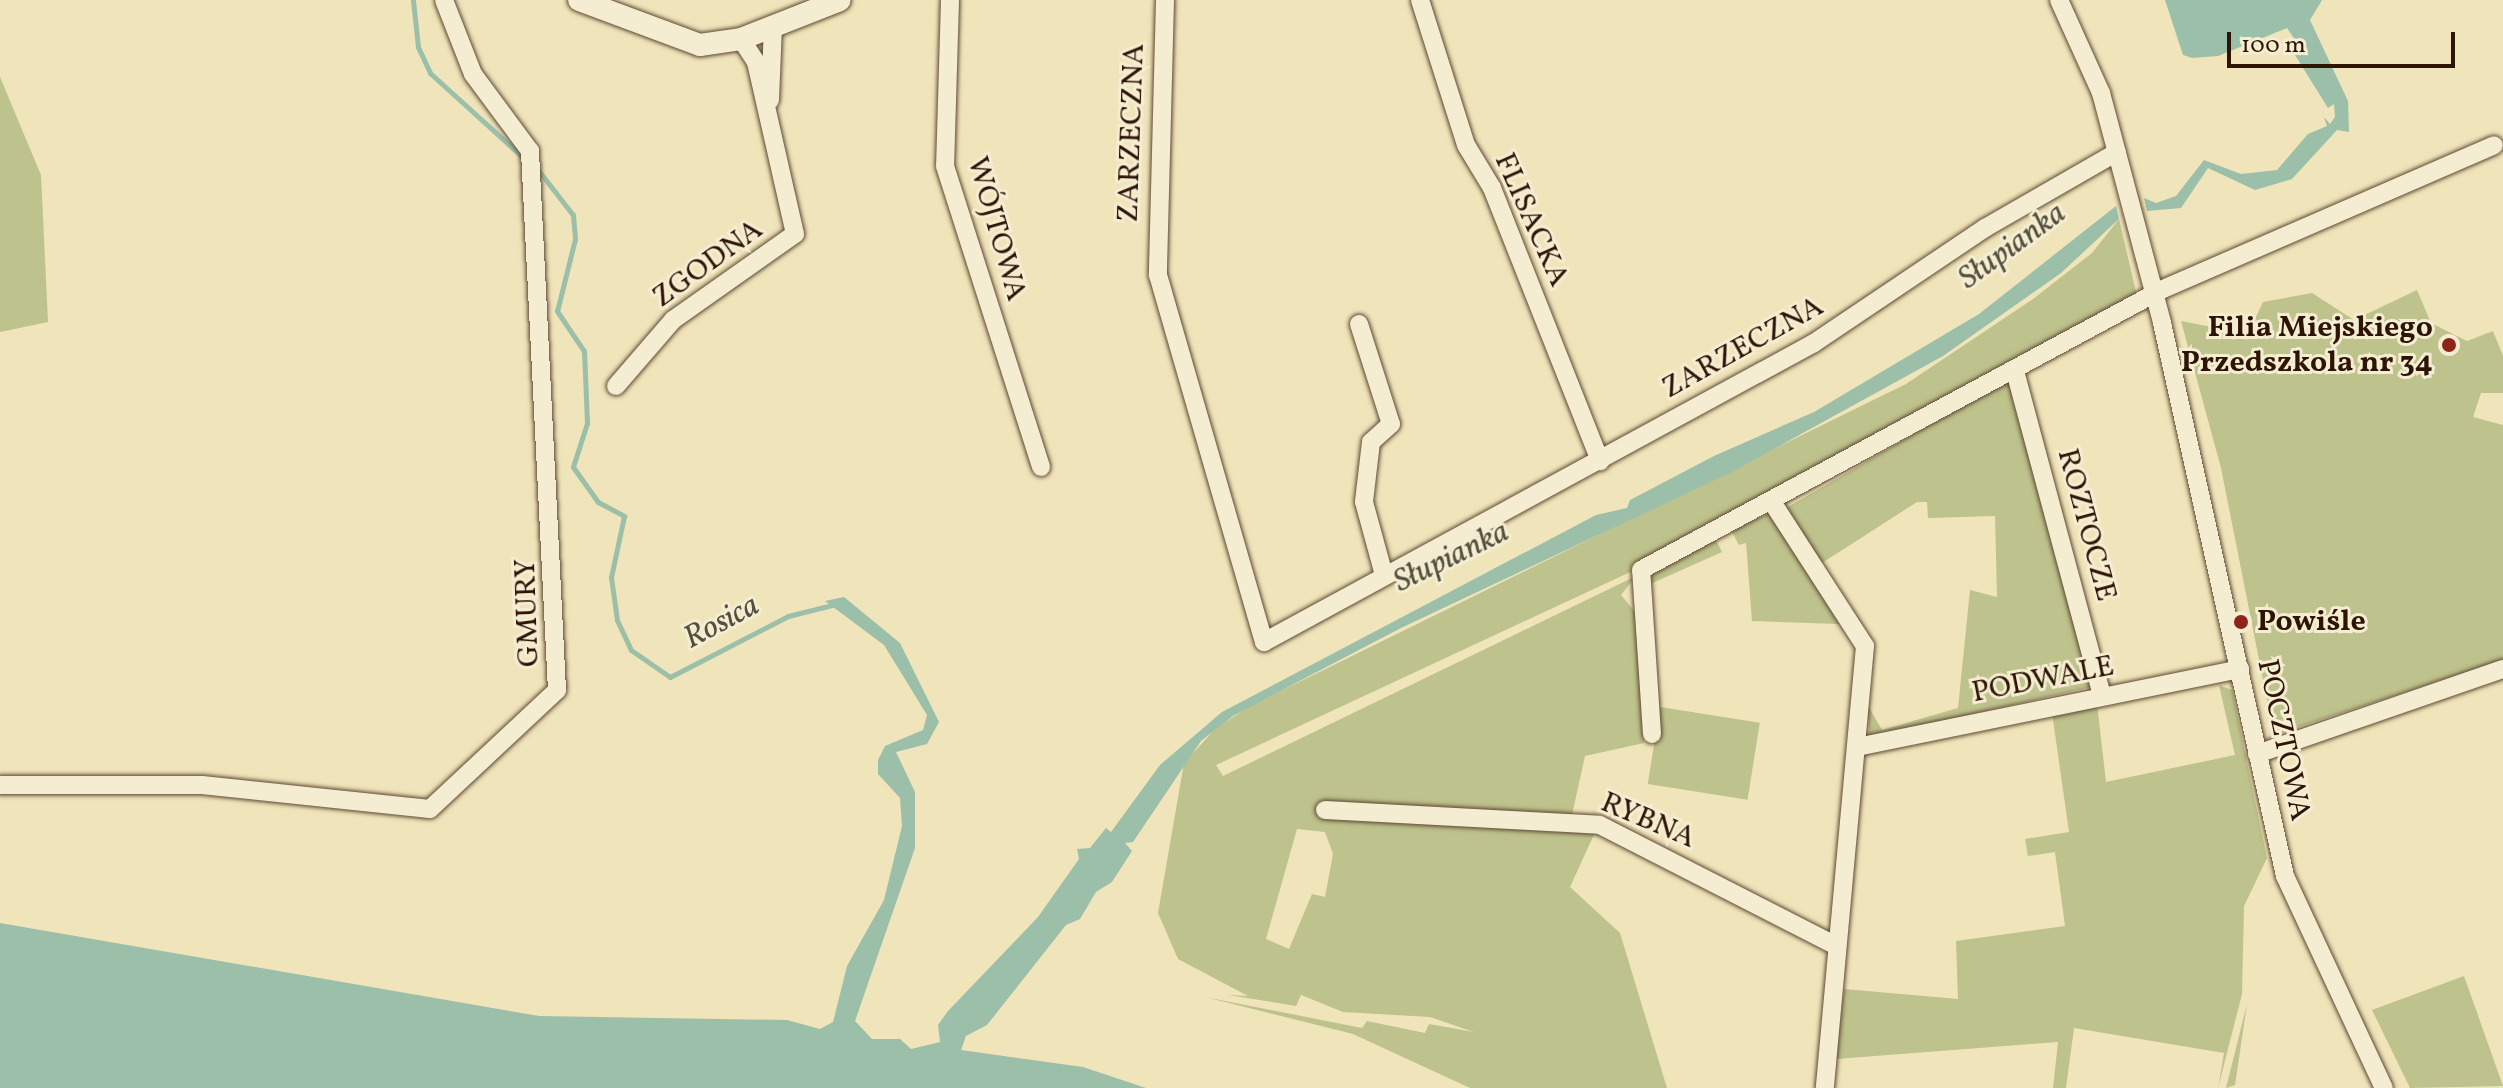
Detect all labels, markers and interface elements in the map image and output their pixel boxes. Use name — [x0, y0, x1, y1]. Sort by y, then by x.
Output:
scale bar — [2231, 16, 2459, 66]
text: 100 m — [2241, 29, 2306, 63]
street label: ZARZECZNA — [1111, 43, 1153, 223]
street label: FLISACKA — [1486, 148, 1576, 292]
street label: WÓJTOWA — [958, 153, 1034, 305]
water label: Słupianka — [1952, 195, 2074, 299]
street label: ZGODNA — [646, 212, 770, 316]
street label: ZARZECZNA — [1656, 289, 1830, 407]
place label: Filia Miejskiego Przedszkola nr 34 — [2181, 310, 2433, 380]
marker: Filia Miejskiego Przedszkola nr 34 — [2440, 336, 2458, 354]
street label: ROZTOCZE — [2048, 445, 2124, 605]
water label: Słupianka — [1388, 514, 1516, 602]
street label: GMURY — [508, 558, 548, 668]
water label: Rosica — [678, 587, 766, 659]
place label: Powiśle — [2257, 604, 2366, 640]
marker: Powiśle — [2232, 613, 2250, 631]
street label: PODWALE — [1969, 649, 2117, 711]
street label: POCZTOWA — [2248, 656, 2318, 824]
street label: RYBNA — [1595, 785, 1701, 857]

